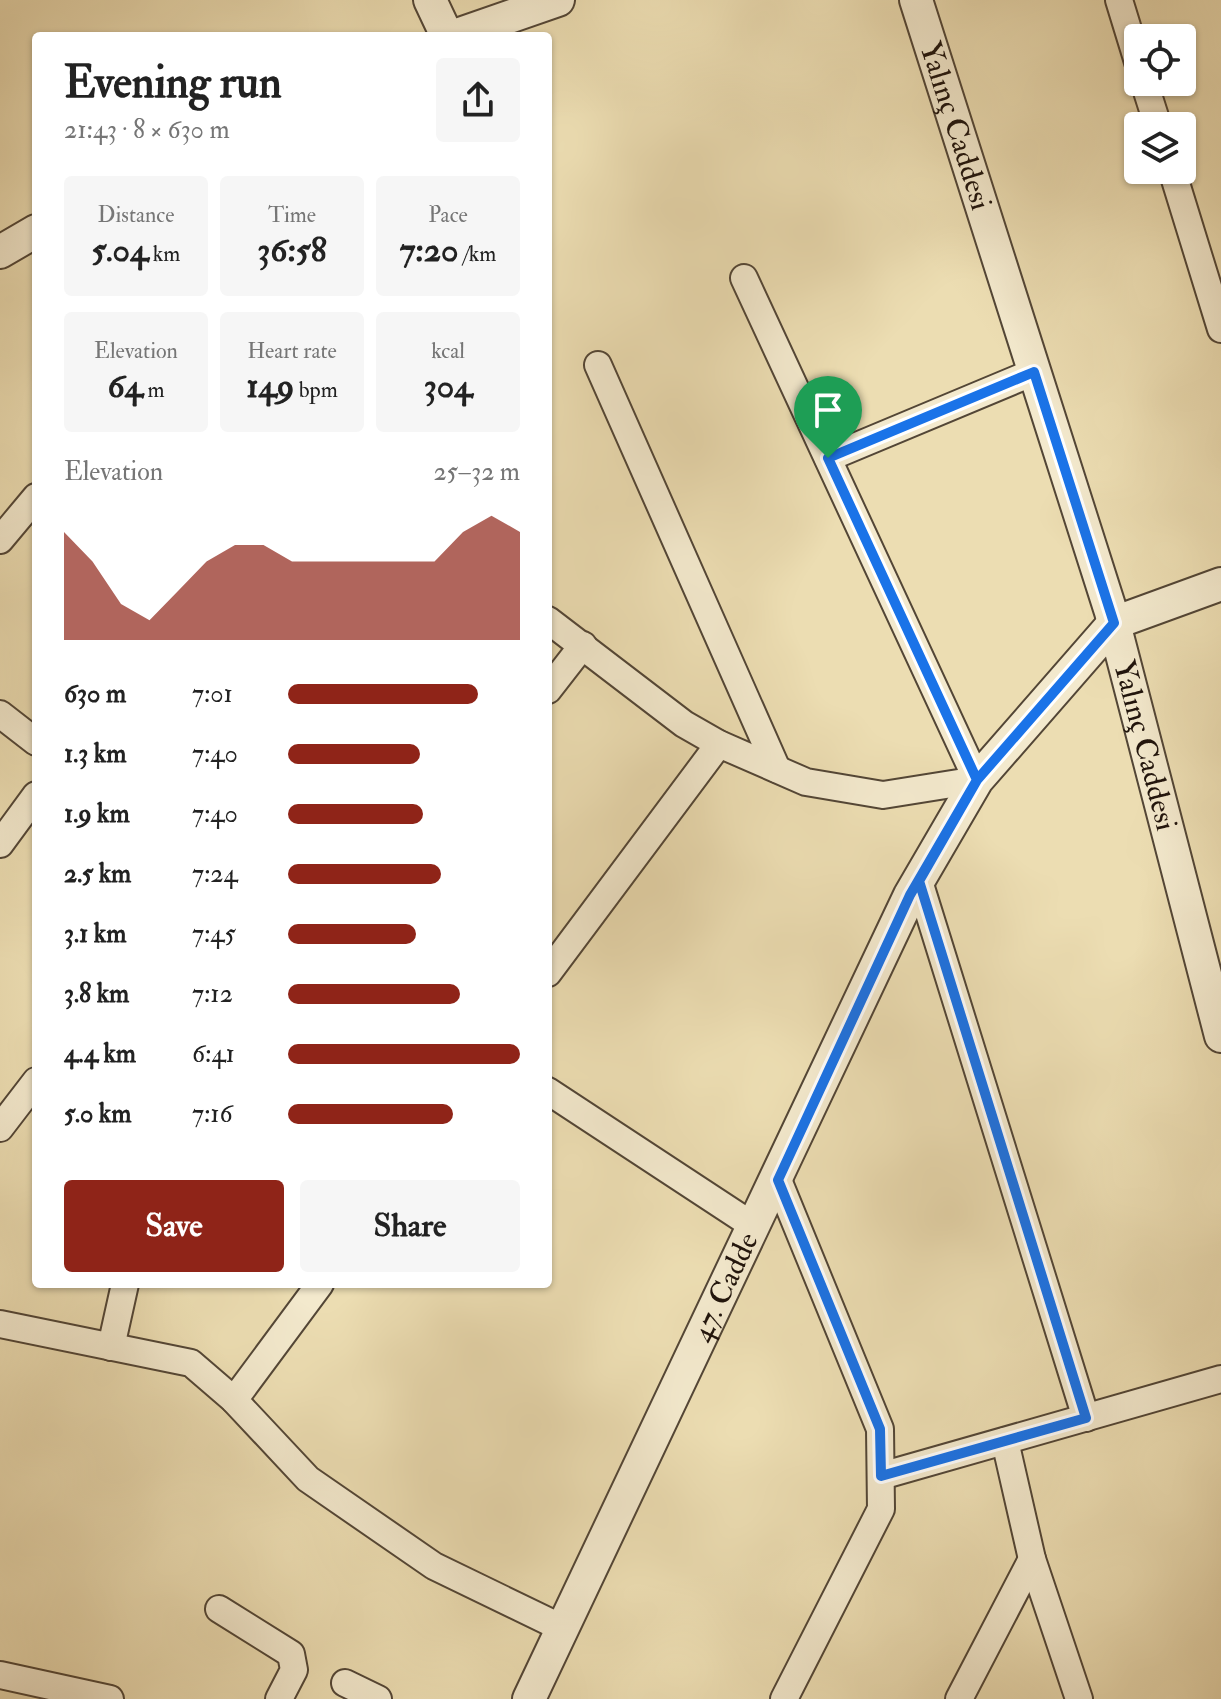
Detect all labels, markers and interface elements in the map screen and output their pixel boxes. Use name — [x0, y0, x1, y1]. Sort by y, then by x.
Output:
map controls — [1124, 24, 1196, 184]
button: locate — [1124, 24, 1196, 96]
street label: Yalınç Caddesi — [912, 37, 1000, 215]
text: Evening run — [64, 56, 282, 111]
button: share — [436, 58, 520, 142]
button: layers — [1124, 112, 1196, 184]
text: 21:43 · 8 × 630 m — [64, 114, 230, 146]
text: Distance — [98, 201, 174, 229]
text: Time — [268, 201, 316, 229]
text: Pace — [428, 201, 468, 229]
text: 5.04 — [92, 229, 148, 272]
text: 36:58 — [257, 229, 327, 272]
text: 7:20 — [400, 229, 458, 272]
text: km — [148, 240, 180, 268]
text: /km — [458, 240, 496, 268]
text: Elevation — [94, 337, 178, 365]
text: Heart rate — [247, 337, 337, 365]
text: kcal — [431, 337, 465, 365]
text: 64 — [107, 365, 143, 408]
text: 149 — [246, 365, 294, 408]
text: 304 — [424, 365, 472, 408]
text: m — [143, 376, 165, 404]
text: bpm — [294, 376, 338, 404]
pin — [794, 376, 862, 458]
icon: arrive — [806, 388, 850, 432]
text: Elevation — [64, 456, 163, 488]
text: 25–32 m — [434, 456, 520, 488]
street label: Yalınç Caddesi — [1105, 656, 1185, 834]
text: 630 m — [64, 678, 126, 710]
text: 7:01 — [192, 678, 233, 710]
text: 1.3 km — [64, 738, 126, 770]
text: 7:40 — [192, 738, 238, 770]
text: 1.9 km — [64, 798, 130, 830]
text: 7:40 — [192, 798, 238, 830]
text: 2.5 km — [64, 858, 131, 890]
text: 7:24 — [192, 858, 238, 890]
text: 3.1 km — [64, 918, 126, 950]
text: 7:45 — [192, 918, 236, 950]
text: 3.8 km — [64, 978, 129, 1010]
text: 7:12 — [192, 978, 233, 1010]
text: 4.4 km — [64, 1038, 136, 1070]
text: 6:41 — [192, 1038, 235, 1070]
text: 5.0 km — [64, 1098, 131, 1130]
text: 7:16 — [192, 1098, 233, 1130]
button: Save — [64, 1180, 284, 1272]
button: Share — [300, 1180, 520, 1272]
street label: 47. Cadde — [683, 1226, 767, 1348]

